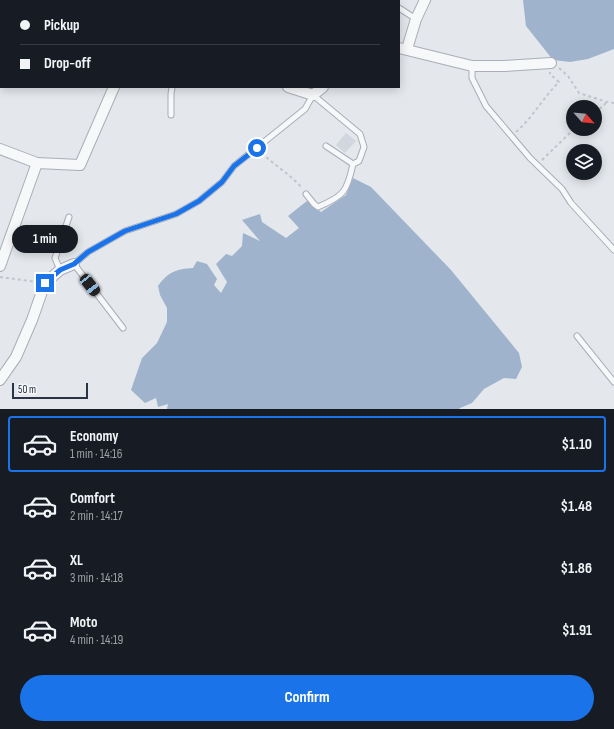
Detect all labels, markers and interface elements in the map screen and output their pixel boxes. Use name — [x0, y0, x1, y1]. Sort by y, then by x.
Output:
text: Pickup — [44, 16, 80, 35]
text: Drop-off — [44, 54, 91, 73]
north arrow — [566, 100, 602, 136]
map controls — [566, 100, 602, 180]
route start — [248, 139, 266, 157]
button: layers — [566, 144, 602, 180]
callout: 1 min — [12, 225, 78, 253]
text: 1 min — [33, 231, 57, 247]
car — [78, 272, 102, 298]
route end — [36, 274, 54, 292]
scale bar — [12, 381, 88, 400]
text: 50 m — [18, 383, 36, 396]
icon: car — [22, 426, 58, 462]
text: Economy — [70, 427, 119, 446]
text: $1.10 — [562, 435, 592, 454]
text: 1 min · 14:16 — [70, 446, 122, 462]
icon: car — [22, 488, 58, 524]
text: Comfort — [70, 489, 115, 508]
text: $1.48 — [561, 497, 592, 516]
text: 2 min · 14:17 — [70, 508, 123, 524]
icon: car — [22, 550, 58, 586]
text: XL — [70, 551, 83, 570]
text: $1.86 — [561, 559, 592, 578]
text: 3 min · 14:18 — [70, 570, 123, 586]
icon: car — [22, 612, 58, 648]
text: Moto — [70, 613, 97, 632]
text: $1.91 — [562, 621, 592, 640]
text: 4 min · 14:19 — [70, 632, 123, 648]
button: Confirm — [20, 675, 594, 721]

